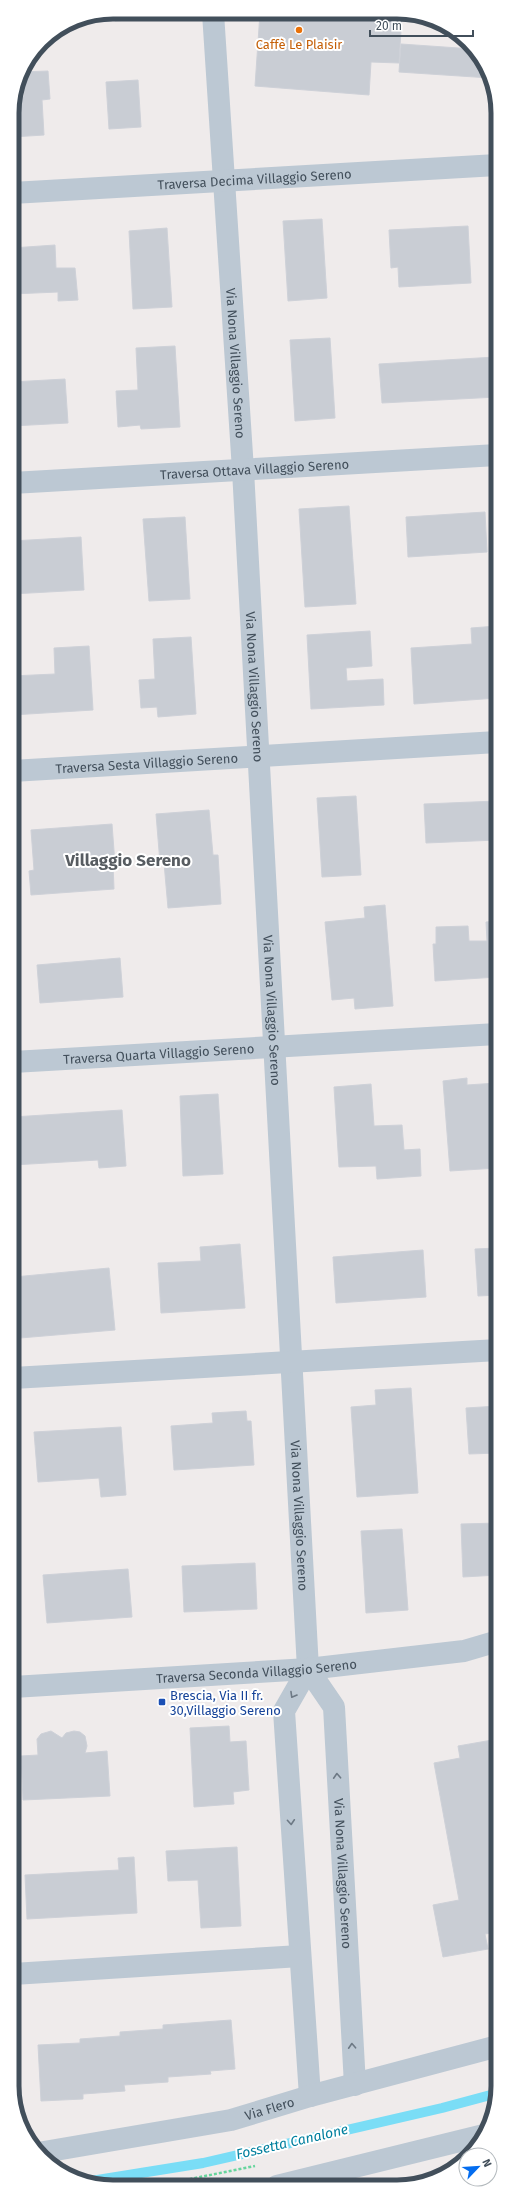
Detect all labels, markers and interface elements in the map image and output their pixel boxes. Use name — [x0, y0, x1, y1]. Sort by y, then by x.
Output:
scale bar — [370, 12, 473, 38]
text: 20 m — [376, 19, 402, 33]
marker: Caffè Le Plaisir — [294, 25, 304, 35]
place label: Caffè Le Plaisir — [256, 37, 342, 52]
street label: Traversa Decima Villaggio Sereno — [157, 166, 352, 192]
street label: Via Nona Villaggio Sereno — [224, 287, 248, 439]
street label: Traversa Ottava Villaggio Sereno — [160, 456, 350, 482]
street label: Via Nona Villaggio Sereno — [243, 611, 266, 762]
street label: Traversa Sesta Villaggio Sereno — [55, 750, 238, 776]
district label: Villaggio Sereno — [64, 850, 191, 871]
street label: Via Nona Villaggio Sereno — [261, 934, 284, 1086]
street label: Traversa Quarta Villaggio Sereno — [63, 1041, 255, 1067]
street label: Via Nona Villaggio Sereno — [288, 1440, 311, 1591]
street label: Traversa Seconda Villaggio Sereno — [156, 1656, 358, 1686]
place label: Brescia, Via II fr. 30,Villaggio Sereno — [170, 1688, 281, 1718]
one-way arrow — [291, 1691, 298, 1698]
marker: Brescia, Via II fr. 30,Villaggio Sereno — [157, 1697, 167, 1707]
one-way arrow — [333, 1773, 342, 1779]
street label: Via Nona Villaggio Sereno — [332, 1798, 355, 1949]
one-way arrow — [287, 1819, 296, 1825]
one-way arrow — [348, 2043, 357, 2049]
street label: Via Flero — [243, 2094, 296, 2123]
water label: Fossetta Canalone — [234, 2121, 350, 2163]
north arrow — [458, 2147, 498, 2187]
text: N — [479, 2157, 494, 2169]

